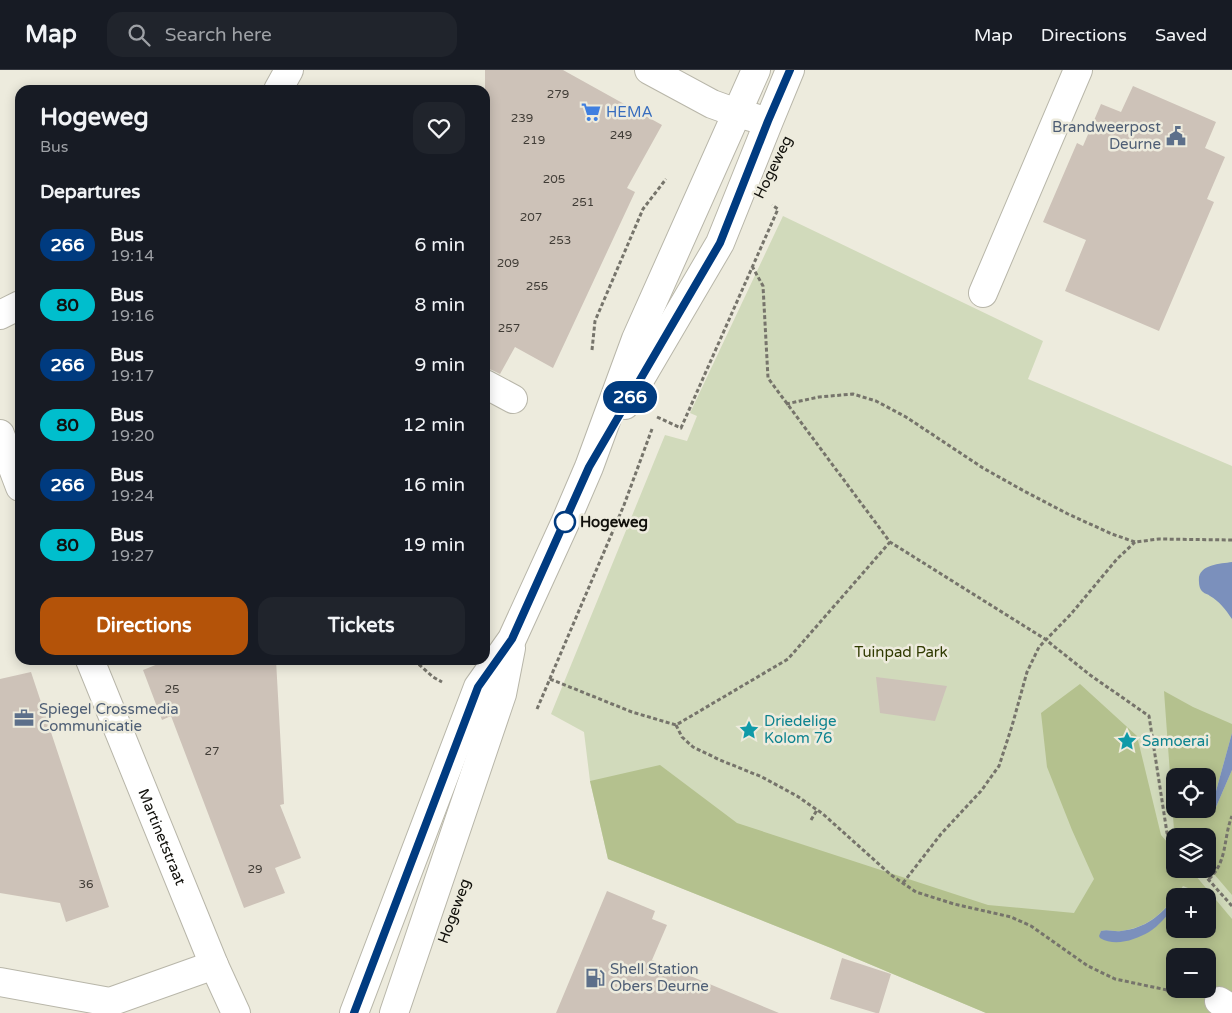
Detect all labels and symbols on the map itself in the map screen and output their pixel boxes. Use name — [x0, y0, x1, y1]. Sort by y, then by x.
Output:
house number: 279 — [547, 87, 569, 101]
supermarket icon: HEMA — [580, 101, 602, 123]
place label: HEMA — [606, 103, 653, 121]
house number: 239 — [511, 111, 533, 125]
place label: Brandweerpost Deurne — [1052, 118, 1161, 153]
public building icon: Brandweerpost Deurne — [1165, 125, 1187, 147]
house number: 249 — [610, 128, 632, 142]
house number: 219 — [523, 133, 545, 147]
street label: Hogeweg — [750, 133, 796, 201]
house number: 205 — [543, 172, 565, 186]
house number: 251 — [572, 195, 594, 209]
house number: 207 — [520, 210, 542, 224]
house number: 253 — [549, 233, 571, 247]
house number: 209 — [497, 256, 519, 270]
house number: 255 — [526, 279, 548, 293]
house number: 257 — [498, 321, 520, 335]
line badge: 266 — [601, 381, 659, 413]
marker: Hogeweg — [554, 511, 576, 533]
place label: Hogeweg — [580, 513, 648, 532]
park label: Tuinpad Park — [854, 643, 948, 661]
house number: 25 — [164, 682, 180, 696]
place label: Spiegel Crossmedia Communicatie — [39, 700, 179, 735]
office icon: Spiegel Crossmedia Communicatie — [13, 707, 35, 729]
place label: Driedelige Kolom 76 — [764, 712, 836, 747]
place icon: Driedelige Kolom 76 — [738, 719, 760, 741]
place icon: Samoerai — [1116, 730, 1138, 752]
place label: Samoerai — [1142, 732, 1209, 750]
house number: 27 — [204, 744, 220, 758]
street label: Martinetstraat — [134, 786, 190, 888]
house number: 29 — [247, 862, 263, 876]
street label: Hogeweg — [434, 876, 474, 946]
house number: 36 — [78, 877, 94, 891]
place label: Shell Station Obers Deurne — [610, 960, 709, 995]
fuel station icon: Shell Station Obers Deurne — [584, 967, 606, 989]

